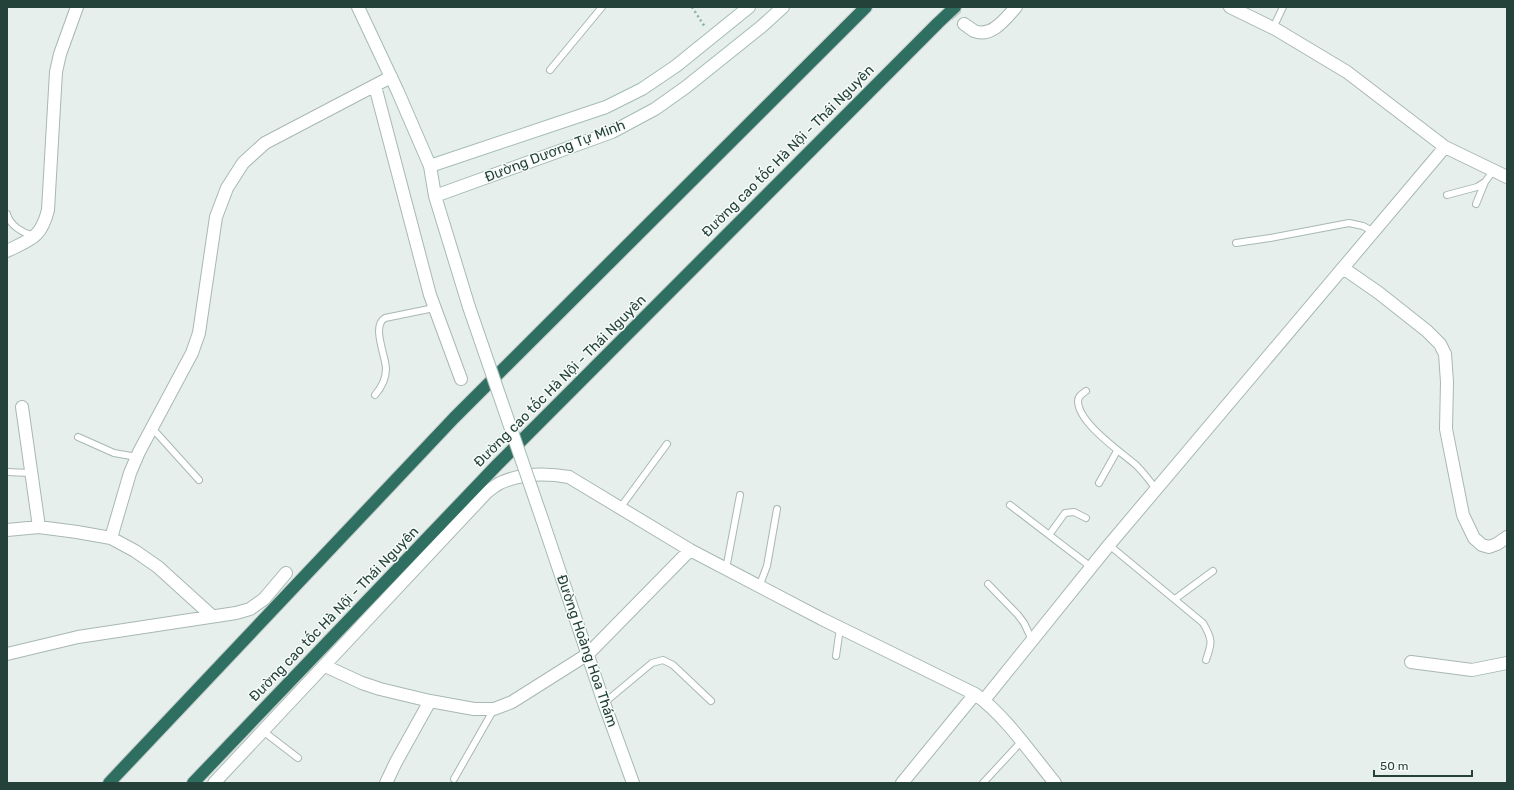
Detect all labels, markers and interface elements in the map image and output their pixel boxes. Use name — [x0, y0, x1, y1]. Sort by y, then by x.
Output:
street label: Đường cao tốc Hà Nội - Thái Nguyên — [698, 61, 878, 241]
street label: Đường Dương Tự Minh — [482, 116, 628, 186]
street label: Đường cao tốc Hà Nội - Thái Nguyên — [470, 291, 650, 471]
street label: Đường cao tốc Hà Nội - Thái Nguyên — [245, 522, 422, 705]
street label: Đường Hoàng Hoa Thám — [553, 573, 621, 729]
scale bar — [1374, 752, 1472, 778]
text: 50 m — [1380, 759, 1408, 773]

